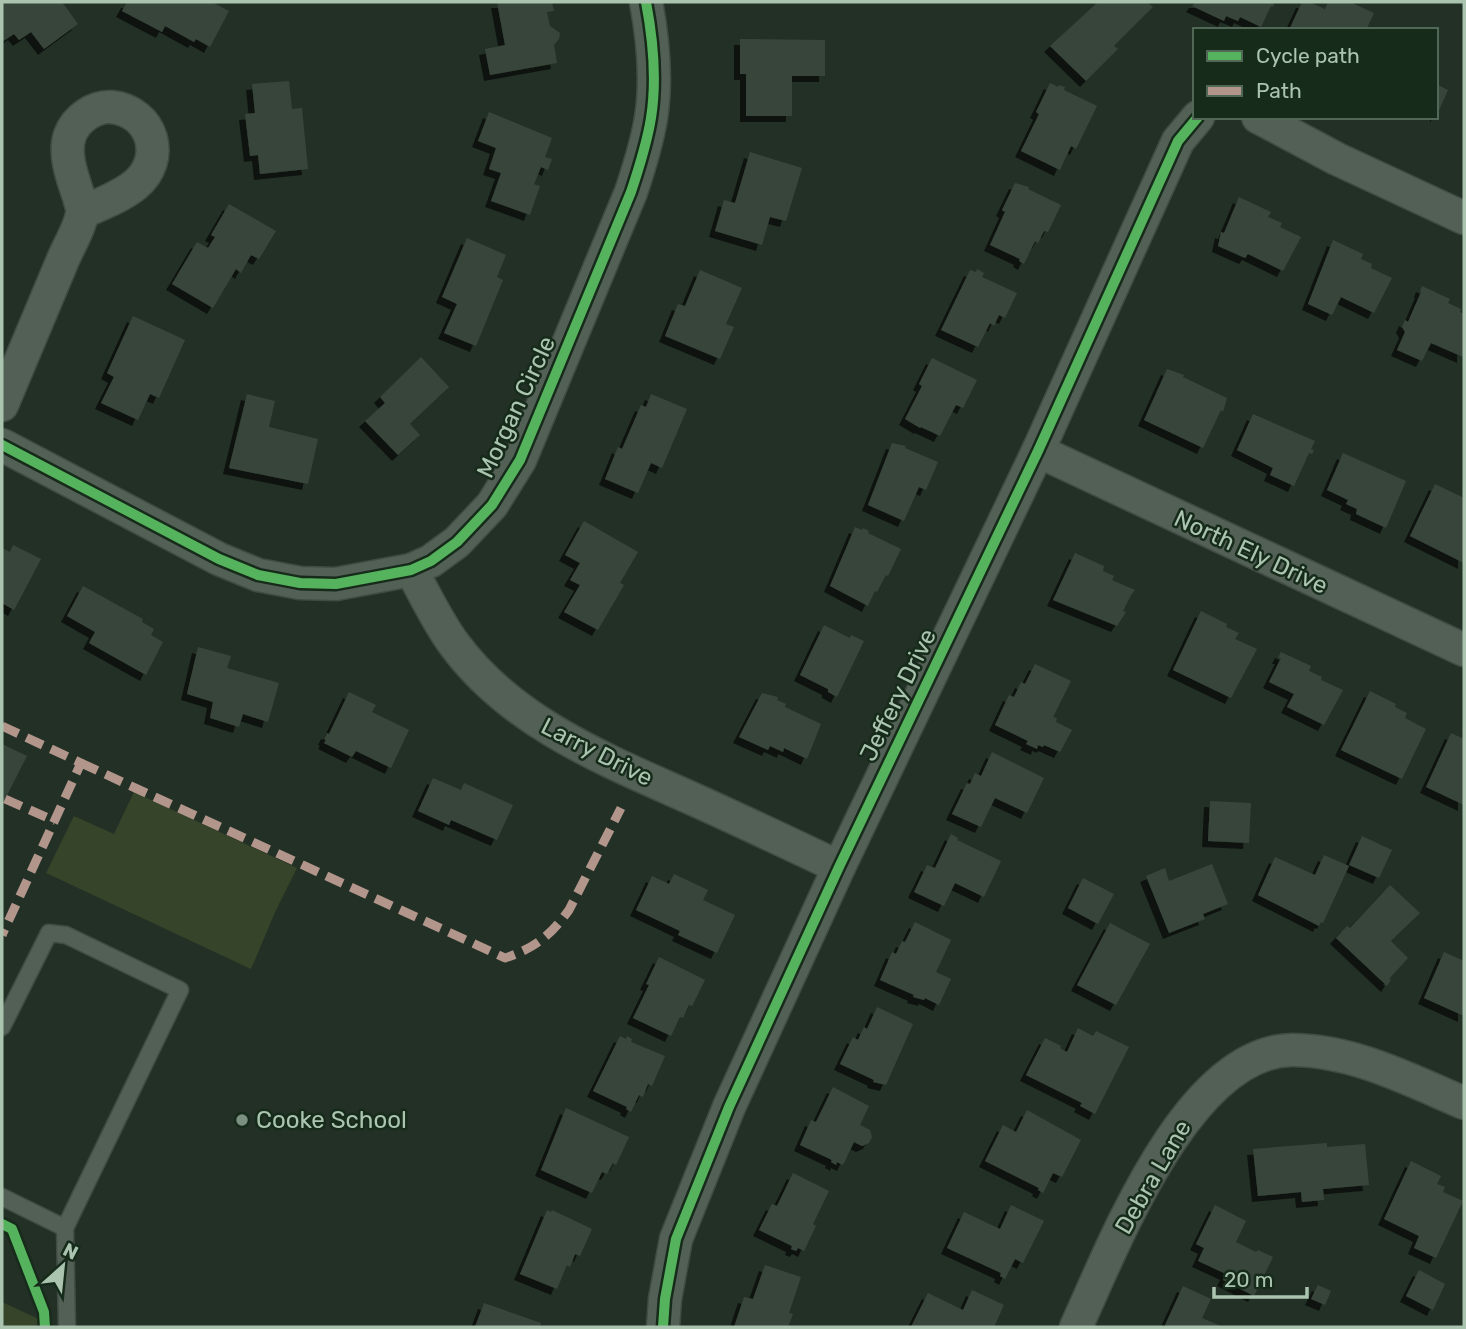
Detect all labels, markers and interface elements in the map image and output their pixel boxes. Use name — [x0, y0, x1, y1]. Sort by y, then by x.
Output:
legend — [1193, 28, 1438, 119]
text: Cycle path — [1256, 43, 1360, 68]
text: Path — [1256, 78, 1302, 103]
street label: Morgan Circle — [471, 332, 561, 482]
street label: North Ely Drive — [1170, 504, 1332, 600]
street label: Jeffery Drive — [854, 624, 942, 766]
street label: Larry Drive — [537, 712, 657, 792]
place label: Cooke School — [256, 1106, 407, 1134]
marker: Cooke School — [234, 1112, 250, 1128]
street label: Debra Lane — [1109, 1115, 1197, 1239]
north arrow — [28, 1231, 98, 1301]
text: N — [59, 1238, 82, 1265]
scale bar — [1214, 1256, 1307, 1300]
text: 20 m — [1224, 1267, 1273, 1292]

